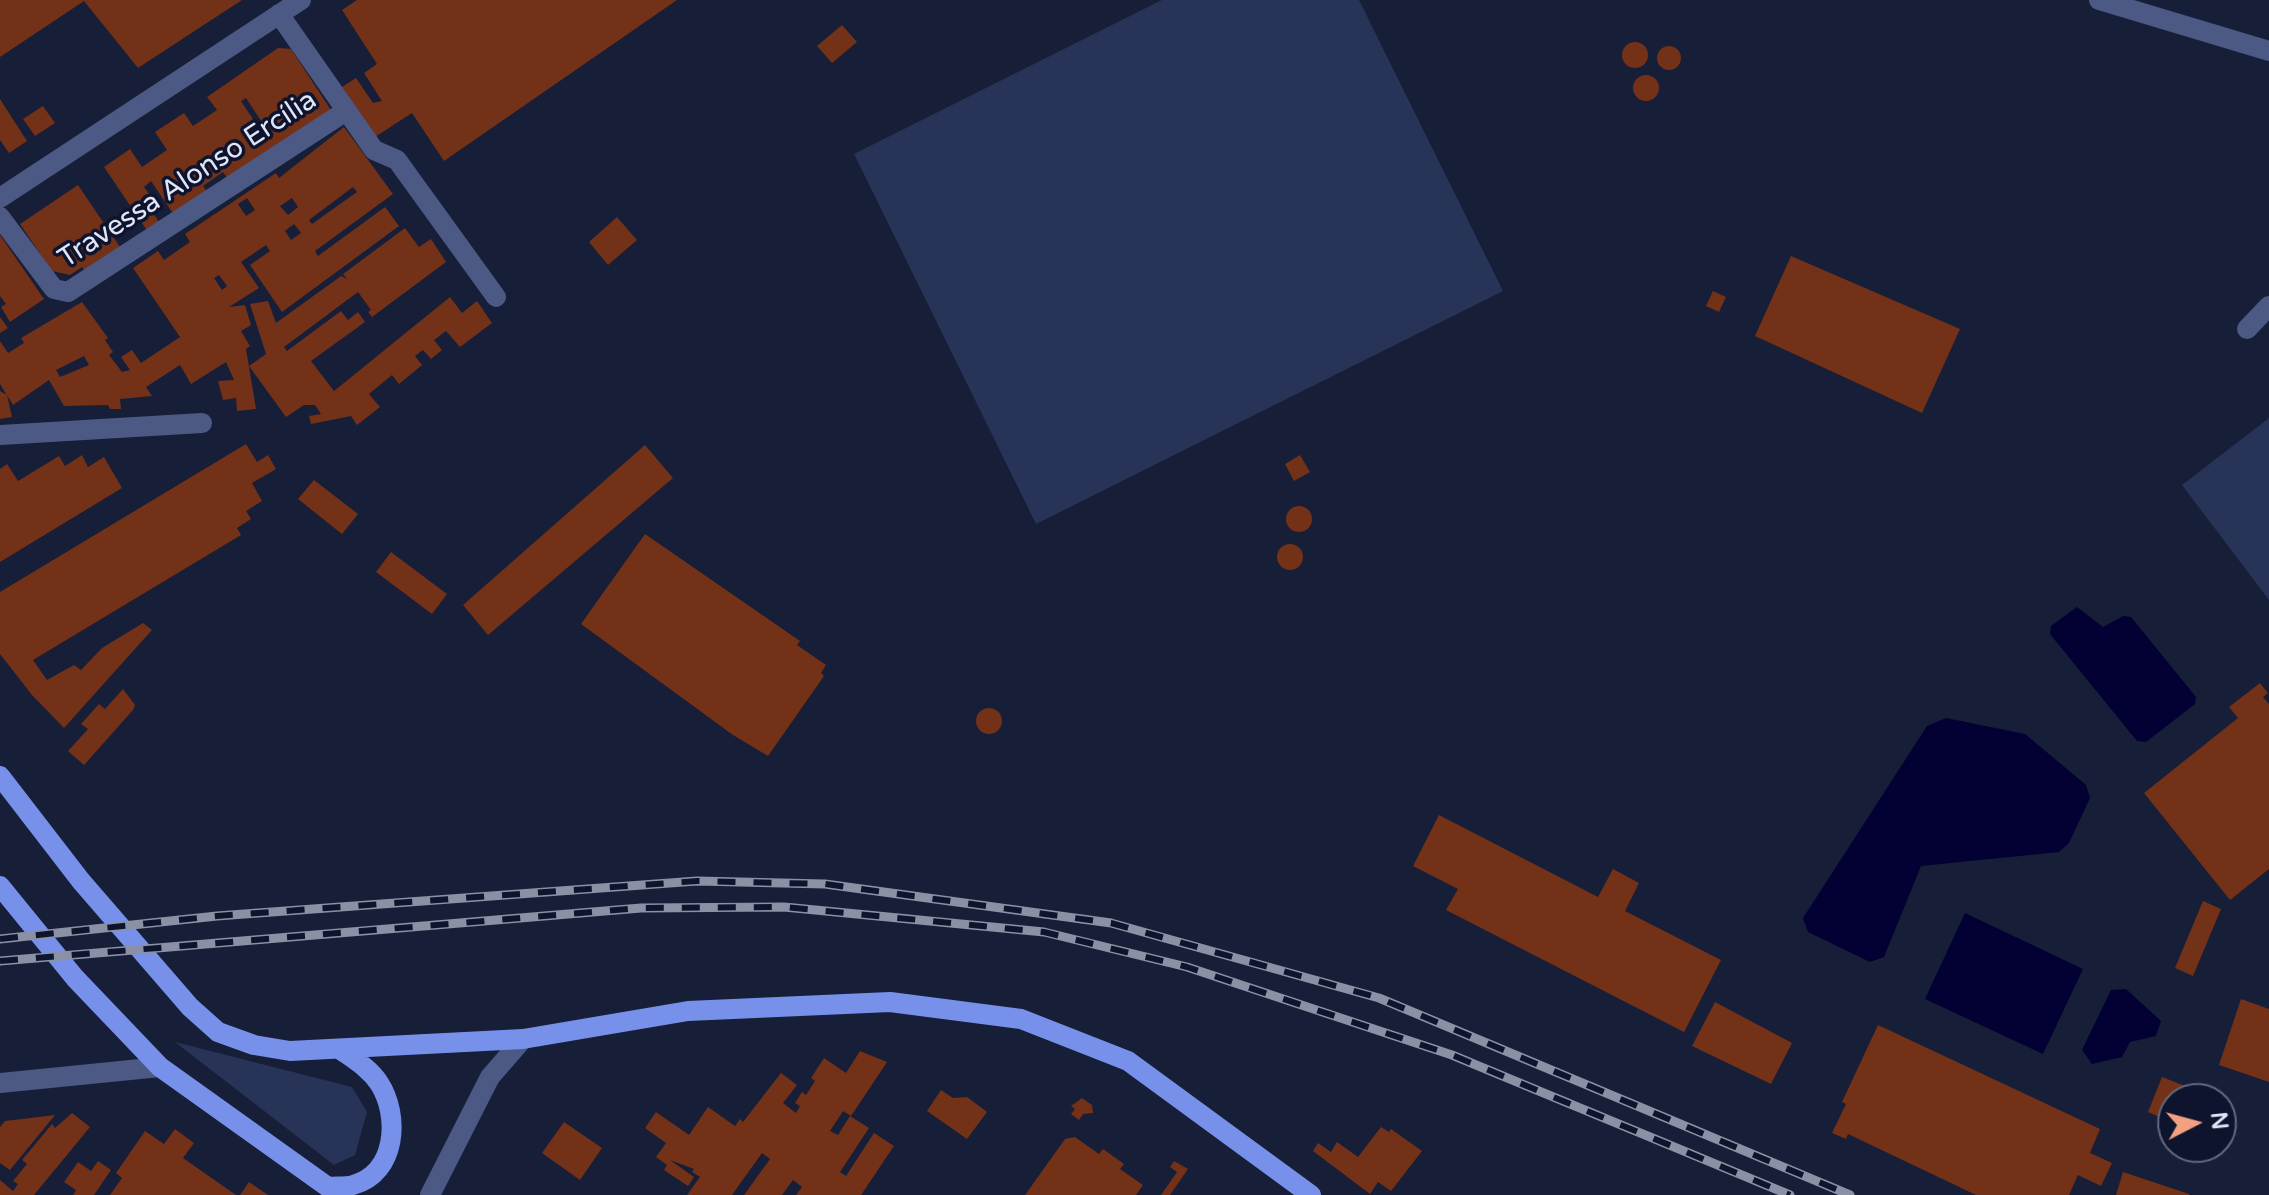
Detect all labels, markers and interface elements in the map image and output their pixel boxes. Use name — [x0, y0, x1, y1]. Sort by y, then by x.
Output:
street label: Travessa Alonso Ercília — [53, 84, 323, 276]
north arrow — [2157, 1083, 2237, 1163]
text: N — [2205, 1111, 2233, 1131]

